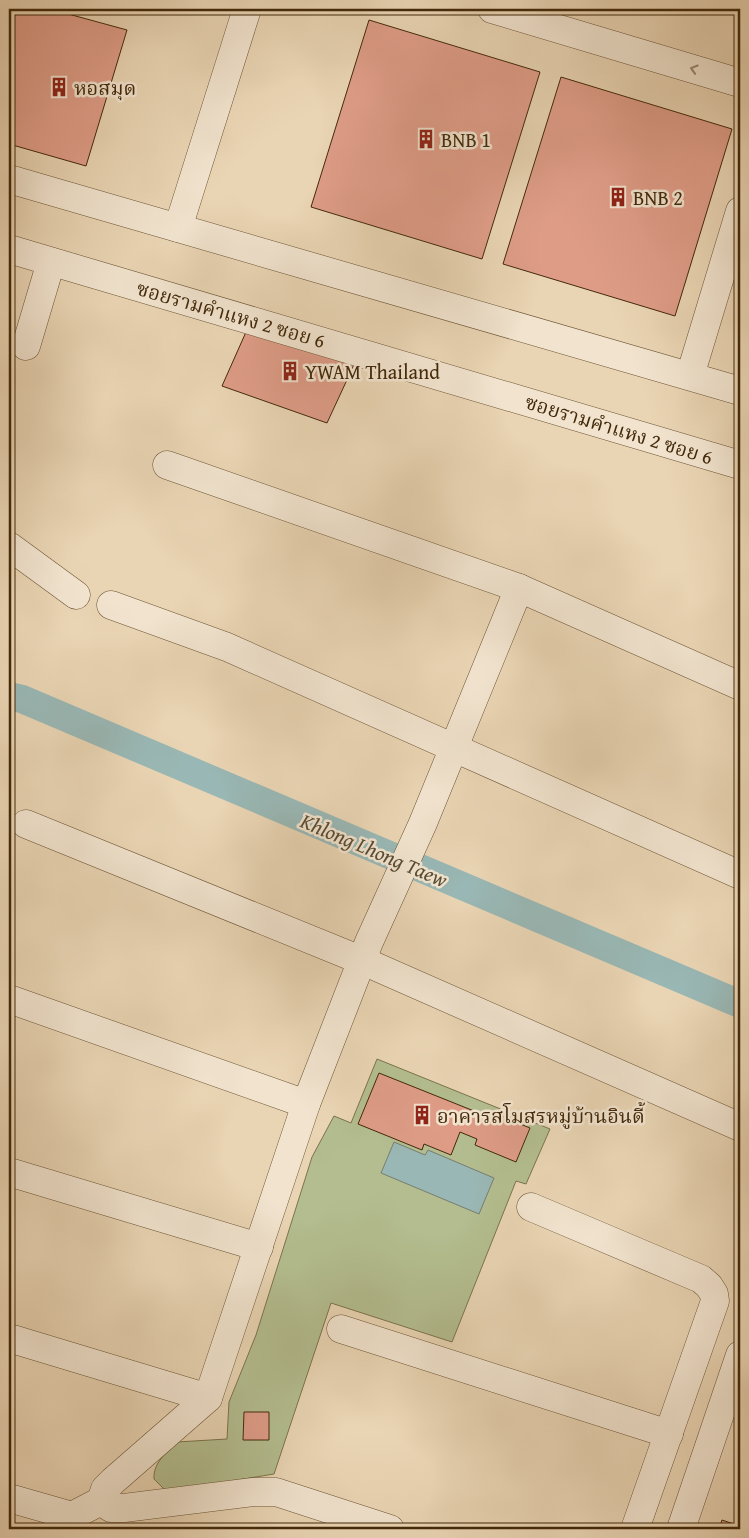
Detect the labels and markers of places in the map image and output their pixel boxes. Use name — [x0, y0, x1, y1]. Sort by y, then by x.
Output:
place label: หอสมุด — [74, 73, 136, 102]
building icon: หอสมุด — [48, 76, 70, 98]
place label: BNB 1 — [441, 125, 491, 154]
building icon: BNB 1 — [415, 128, 437, 150]
place label: BNB 2 — [633, 183, 683, 212]
building icon: BNB 2 — [607, 186, 629, 208]
place label: YWAM Thailand — [305, 357, 440, 386]
building icon: YWAM Thailand — [279, 360, 301, 382]
place label: อาคารสโมสรหมู่บ้านอินดี้ — [437, 1101, 646, 1130]
building icon: อาคารสโมสรหมู่บ้านอินดี้ — [411, 1104, 433, 1126]

